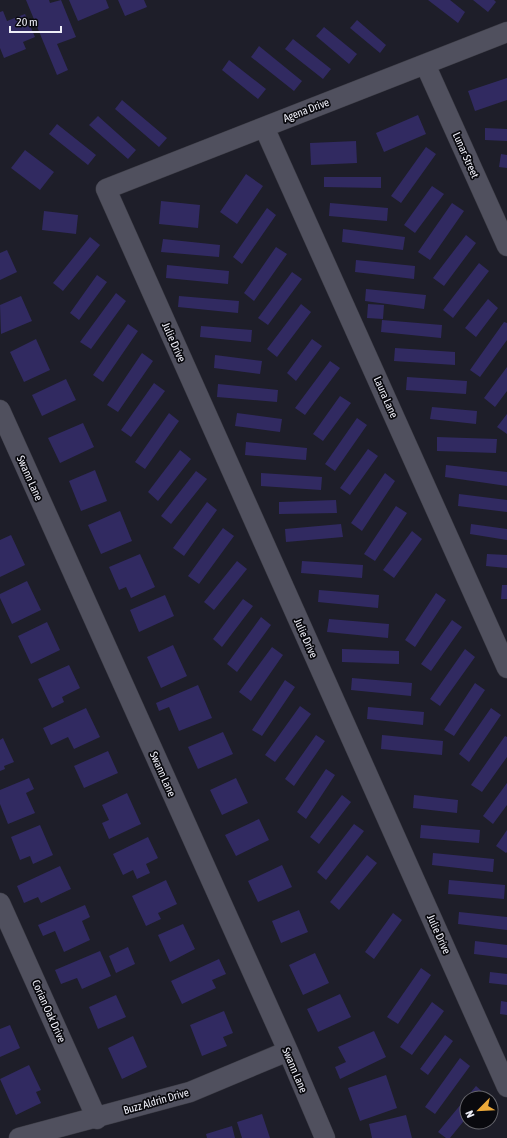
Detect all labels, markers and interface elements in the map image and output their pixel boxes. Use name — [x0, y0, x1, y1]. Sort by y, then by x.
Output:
scale bar — [10, 8, 61, 34]
text: 20 m — [16, 15, 38, 29]
street label: Agena Drive — [281, 96, 331, 124]
street label: Lunar Street — [451, 130, 481, 180]
street label: Julie Drive — [160, 320, 188, 364]
street label: Laura Lane — [372, 374, 400, 420]
street label: Swann Lane — [15, 454, 45, 502]
street label: Julie Drive — [292, 616, 320, 660]
street label: Swann Lane — [148, 750, 178, 798]
street label: Julie Drive — [425, 912, 453, 956]
street label: Corian Oak Drive — [30, 978, 68, 1044]
street label: Swann Lane — [280, 1046, 310, 1094]
street label: Buzz Aldrin Drive — [122, 1086, 190, 1116]
north arrow — [459, 1090, 499, 1130]
text: N — [463, 1109, 477, 1119]

